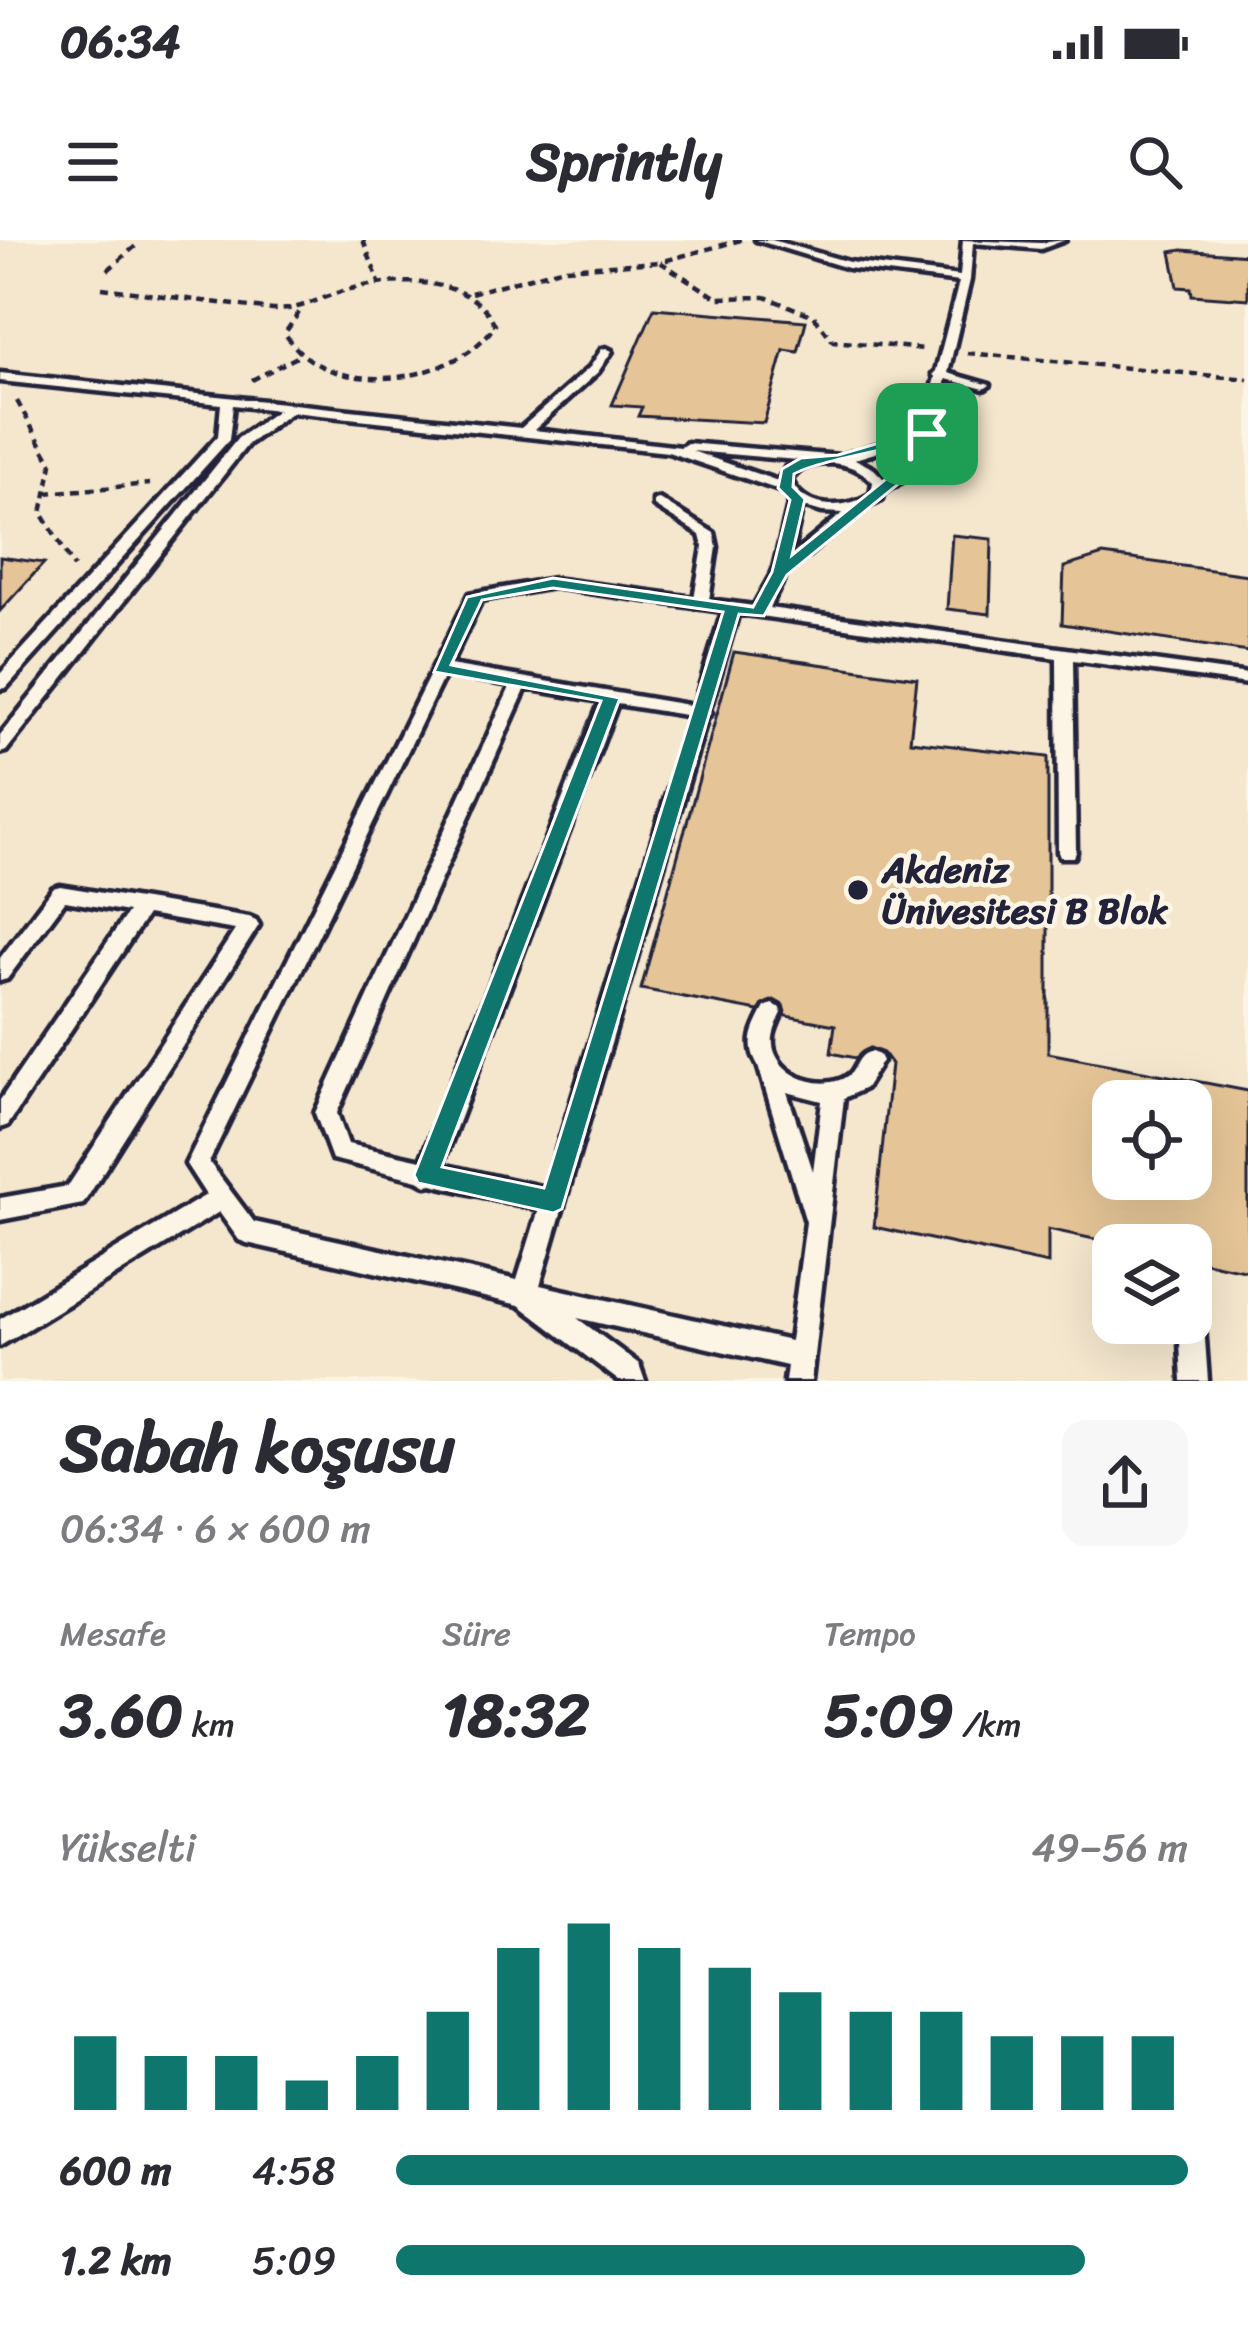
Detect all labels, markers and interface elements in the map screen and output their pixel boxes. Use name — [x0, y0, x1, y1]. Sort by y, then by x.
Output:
text: 06:34 — [60, 2, 180, 82]
text: Sprintly — [526, 114, 722, 210]
icon: menu — [60, 129, 126, 195]
icon: search — [1122, 129, 1188, 195]
pin — [876, 383, 978, 485]
icon: arrive — [894, 401, 960, 467]
place label: Akdeniz Ünivesitesi B Blok — [880, 838, 1168, 943]
marker: Akdeniz Ünivesitesi B Blok — [845, 877, 871, 903]
map controls — [1092, 1080, 1212, 1344]
button: locate — [1092, 1080, 1212, 1200]
button: layers — [1092, 1224, 1212, 1344]
text: Sabah koşusu — [60, 1390, 455, 1507]
button: share — [1062, 1420, 1188, 1546]
text: 06:34 · 6 × 600 m — [60, 1494, 371, 1563]
text: Mesafe — [60, 1605, 166, 1663]
text: Süre — [442, 1605, 511, 1663]
text: Tempo — [824, 1605, 916, 1663]
text: 3.60 — [60, 1663, 183, 1769]
text: 18:32 — [442, 1663, 590, 1769]
text: 5:09 — [824, 1663, 954, 1769]
text: km — [183, 1696, 235, 1754]
text: /km — [954, 1696, 1021, 1754]
text: Yükselti — [60, 1813, 196, 1882]
text: 49–56 m — [1031, 1813, 1188, 1882]
text: 600 m — [60, 2136, 172, 2205]
text: 4:58 — [252, 2136, 336, 2205]
text: 1.2 km — [60, 2226, 172, 2295]
text: 5:09 — [252, 2226, 336, 2295]

